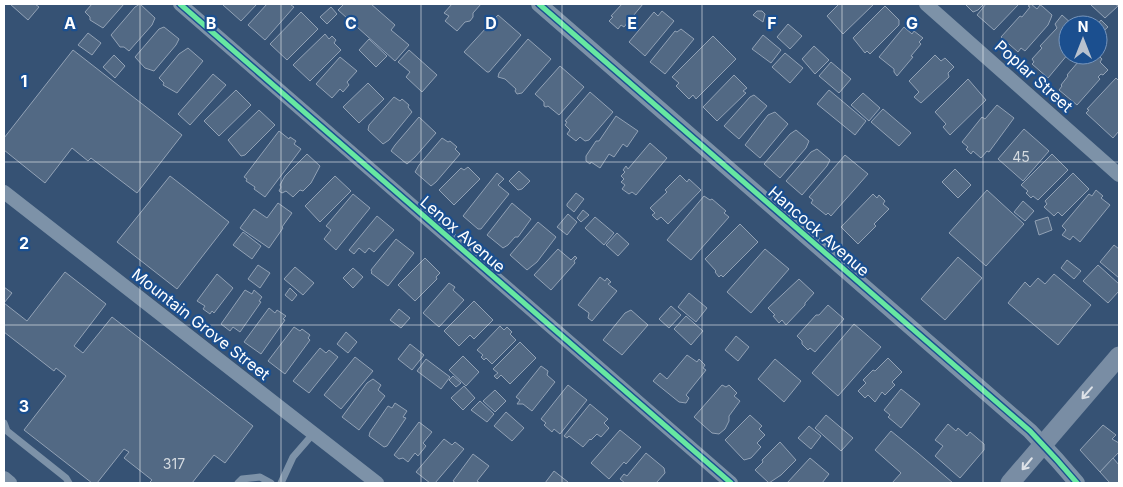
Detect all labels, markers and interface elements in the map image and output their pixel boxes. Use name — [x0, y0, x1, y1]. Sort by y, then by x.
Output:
text: A — [64, 13, 76, 33]
text: B — [206, 13, 216, 33]
text: C — [345, 13, 357, 33]
text: D — [485, 13, 497, 33]
text: E — [627, 13, 637, 33]
text: F — [767, 13, 777, 33]
text: G — [906, 13, 918, 33]
north arrow — [1058, 15, 1108, 65]
text: N — [1078, 18, 1088, 35]
street label: Poplar Street — [991, 36, 1077, 116]
text: 1 — [21, 71, 27, 91]
house number: 45 — [1012, 148, 1030, 165]
street label: Hancock Avenue — [764, 182, 874, 280]
street label: Lenox Avenue — [416, 192, 510, 276]
text: 2 — [19, 233, 29, 253]
street label: Mountain Grove Street — [128, 264, 274, 384]
one-way arrow — [1082, 387, 1093, 400]
text: 3 — [19, 396, 29, 416]
house number: 317 — [163, 455, 185, 472]
one-way arrow — [1021, 457, 1032, 470]

